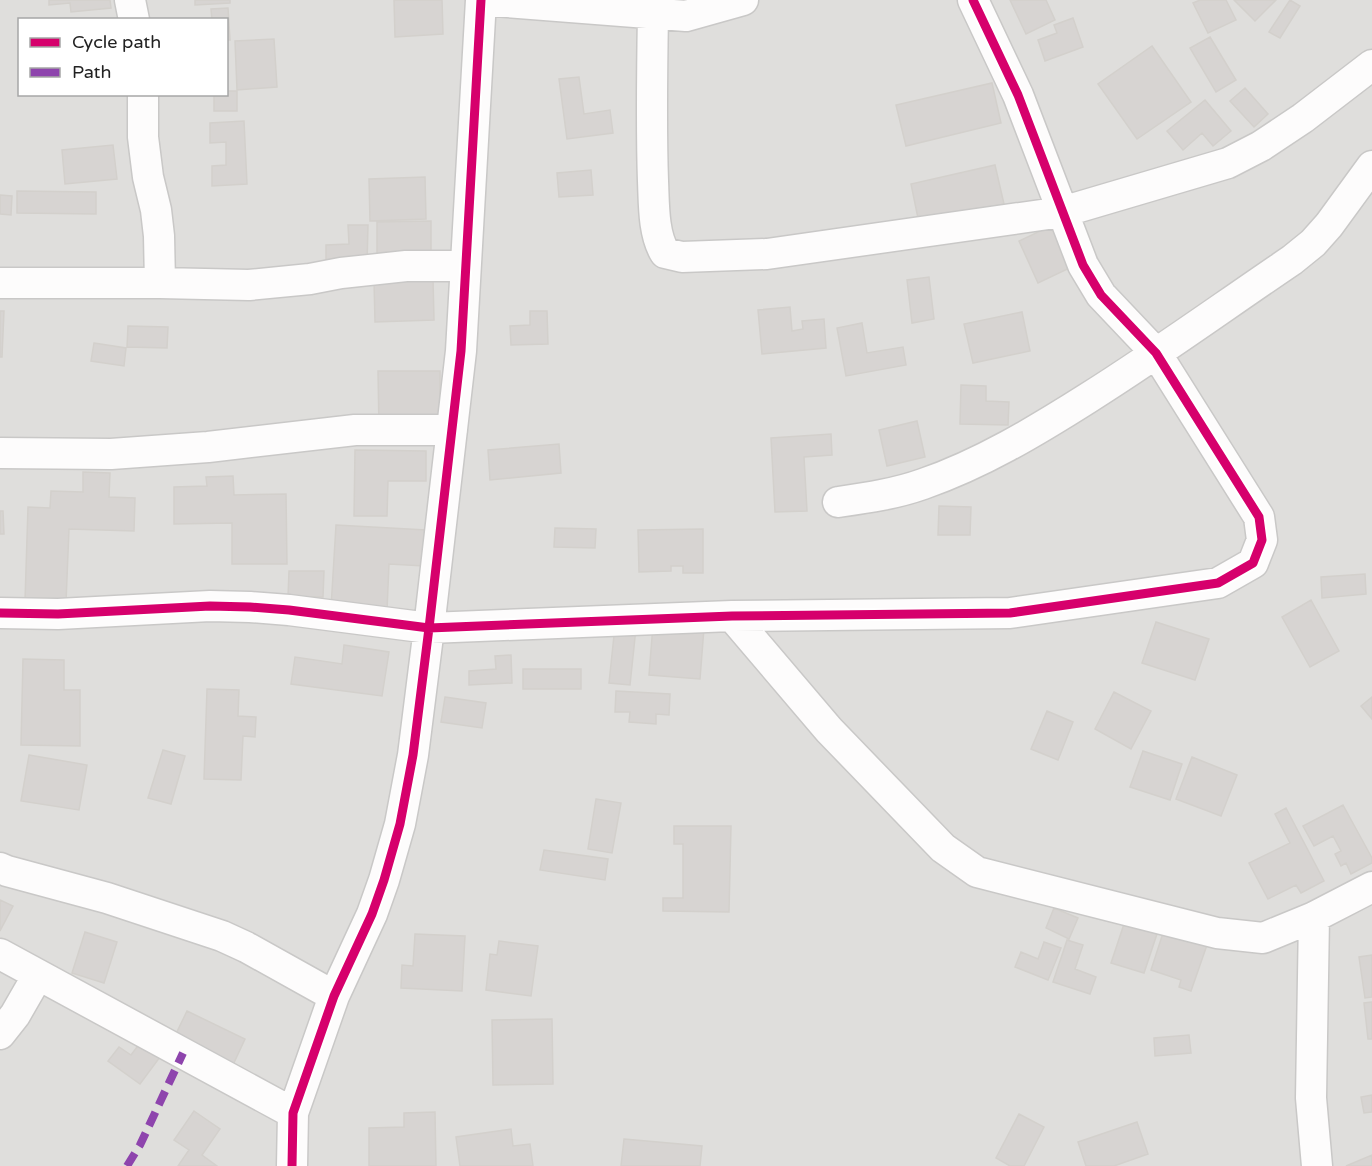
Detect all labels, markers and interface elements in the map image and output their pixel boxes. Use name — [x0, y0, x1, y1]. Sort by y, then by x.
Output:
legend — [18, 18, 228, 96]
text: Cycle path — [72, 31, 161, 53]
text: Path — [72, 61, 111, 83]

